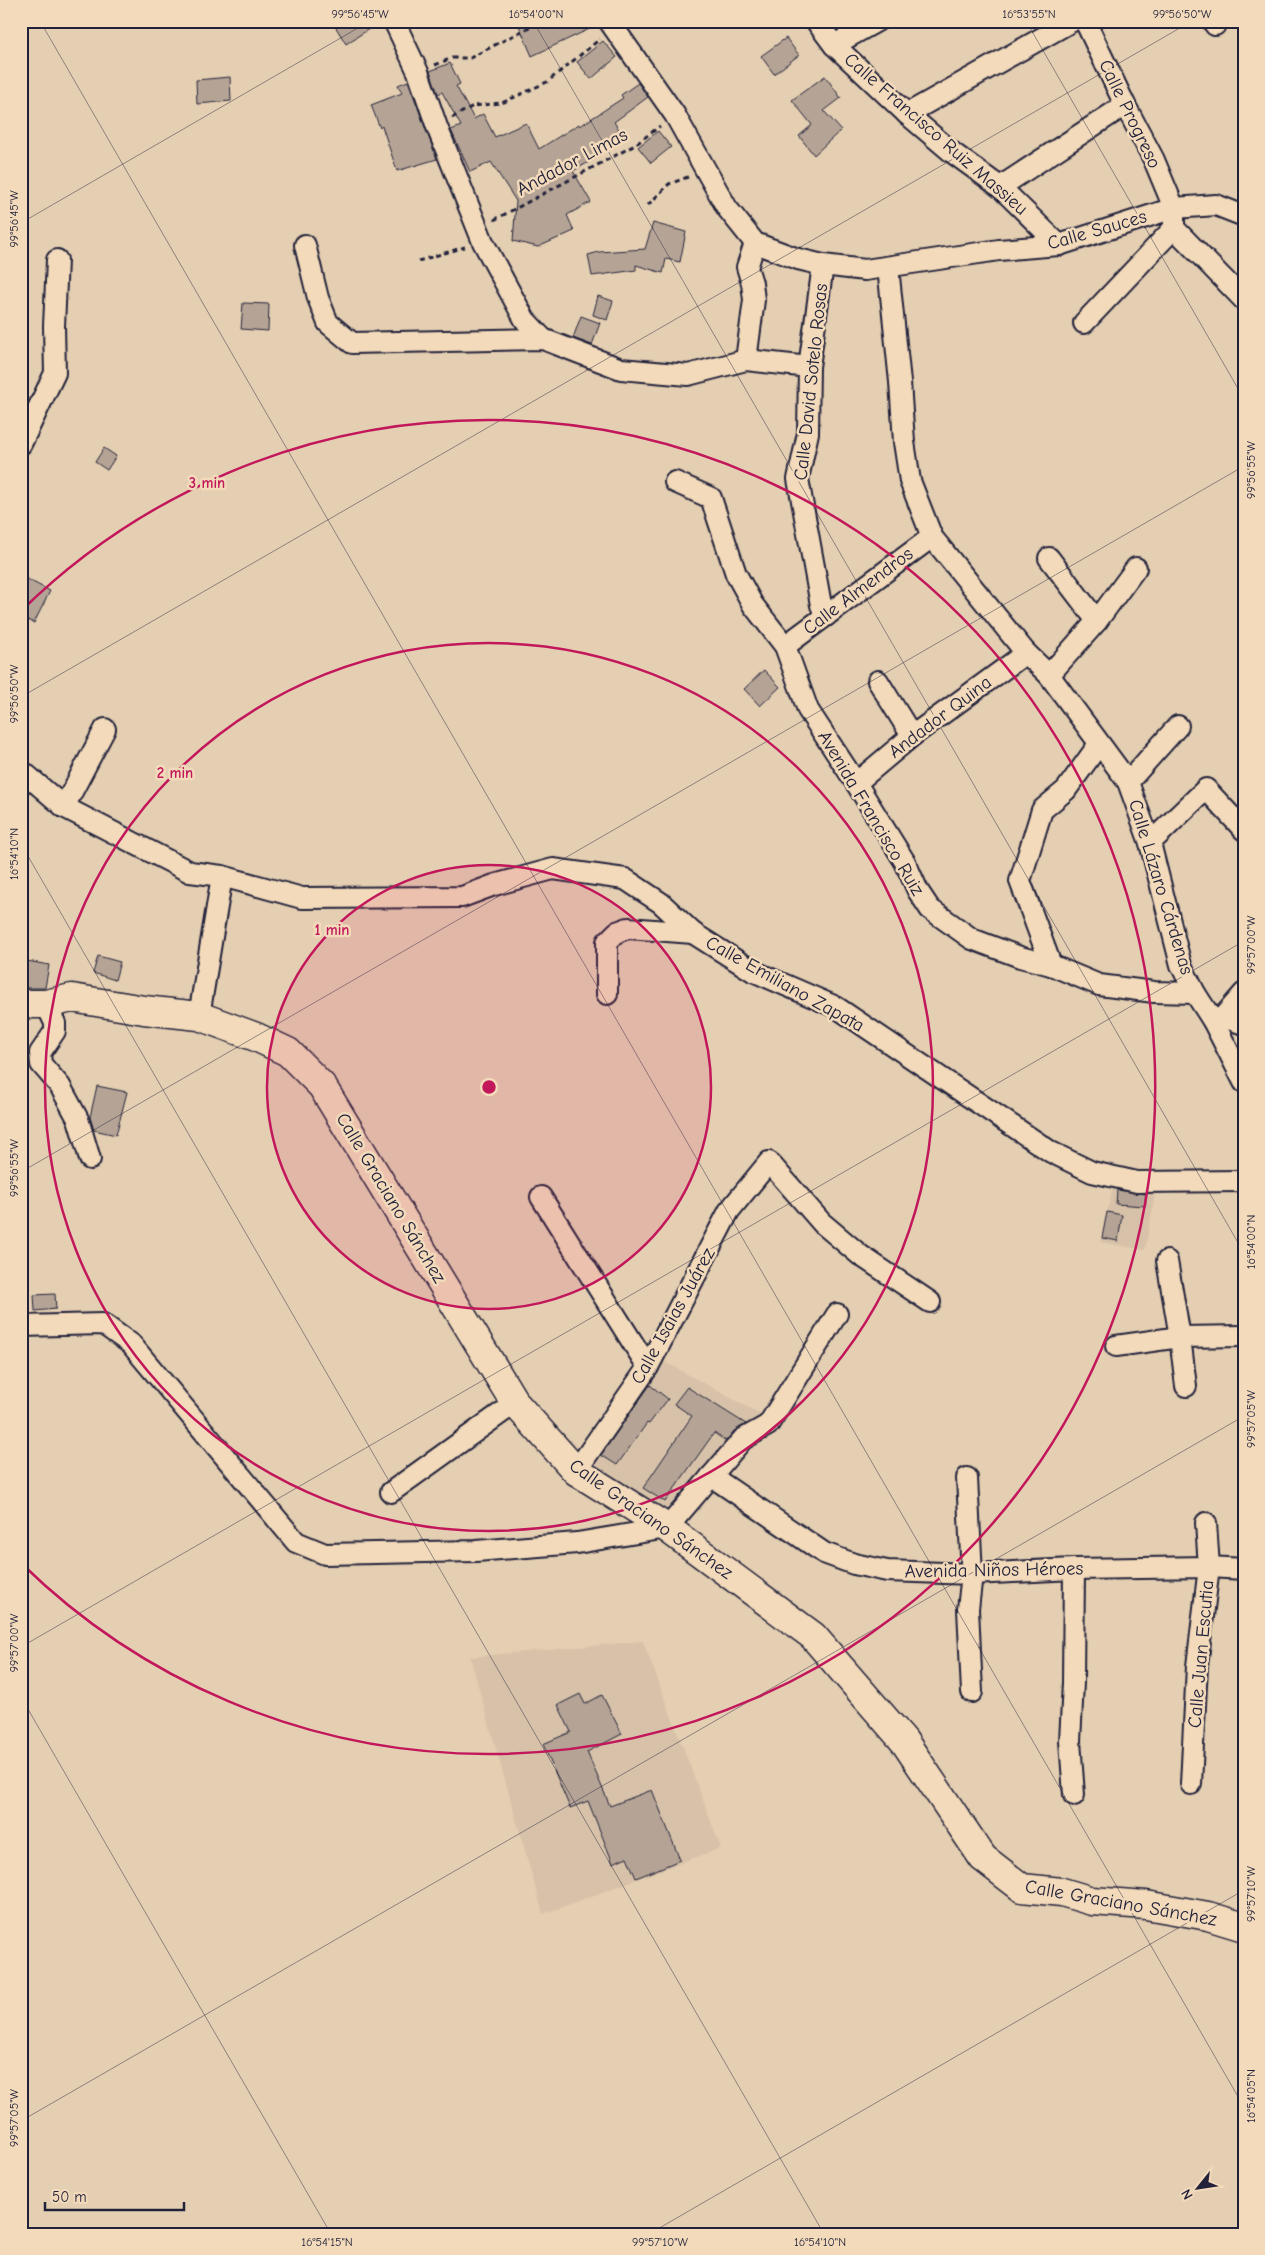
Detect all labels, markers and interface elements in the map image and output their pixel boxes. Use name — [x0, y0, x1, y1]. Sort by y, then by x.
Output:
text: 99°56'45"W — [331, 7, 389, 21]
text: 16°54'00"N — [509, 7, 563, 21]
text: 16°53'55"N — [1002, 7, 1056, 21]
text: 99°56'50"W — [1153, 7, 1212, 21]
street label: Calle Francisco Ruiz Massieu — [840, 48, 1032, 220]
street label: Calle Progreso — [1094, 56, 1166, 172]
street label: Andador Limas — [513, 123, 631, 201]
text: 99°56'45"W — [7, 190, 21, 248]
street label: Calle Sauces — [1045, 205, 1149, 255]
street label: Calle David Sotelo Rosas — [790, 282, 832, 482]
text: 99°56'55"W — [1244, 441, 1258, 499]
text: 3 min — [189, 474, 225, 492]
street label: Calle Almendros — [799, 543, 917, 639]
text: 99°56'50"W — [7, 664, 21, 723]
street label: Andador Quina — [884, 671, 996, 763]
street label: Avenida Francisco Ruiz — [813, 727, 929, 899]
text: 2 min — [157, 764, 193, 782]
street label: Calle Lázaro Cárdenas — [1124, 797, 1198, 977]
text: 16°54'10"N — [7, 828, 21, 880]
text: 99°57'00"W — [1244, 915, 1258, 974]
text: 1 min — [315, 921, 349, 939]
street label: Calle Emiliano Zapata — [702, 931, 868, 1037]
centre of rings — [480, 1078, 498, 1096]
street label: Calle Graciano Sánchez — [332, 1109, 450, 1287]
text: 99°56'55"W — [7, 1139, 21, 1197]
text: 16°54'00"N — [1244, 1215, 1258, 1269]
street label: Calle Isaias Juárez — [626, 1244, 720, 1388]
text: 99°57'05"W — [1244, 1390, 1258, 1448]
street label: Calle Graciano Sánchez — [565, 1454, 737, 1584]
street label: Avenida Niños Héroes — [905, 1557, 1084, 1583]
street label: Calle Juan Escutia — [1184, 1579, 1218, 1729]
text: 99°57'00"W — [7, 1613, 21, 1672]
text: 99°57'10"W — [1244, 1865, 1258, 1922]
street label: Calle Graciano Sánchez — [1023, 1875, 1219, 1931]
text: 16°54'05"N — [1244, 2069, 1258, 2123]
text: 99°57'05"W — [7, 2089, 21, 2147]
north arrow — [1172, 2162, 1222, 2212]
scale bar — [45, 2180, 184, 2212]
text: N — [1178, 2186, 1197, 2202]
text: 50 m — [52, 2188, 87, 2206]
text: 16°54'15"N — [301, 2235, 353, 2249]
text: 99°57'10"W — [632, 2235, 689, 2249]
text: 16°54'10"N — [794, 2235, 846, 2249]

